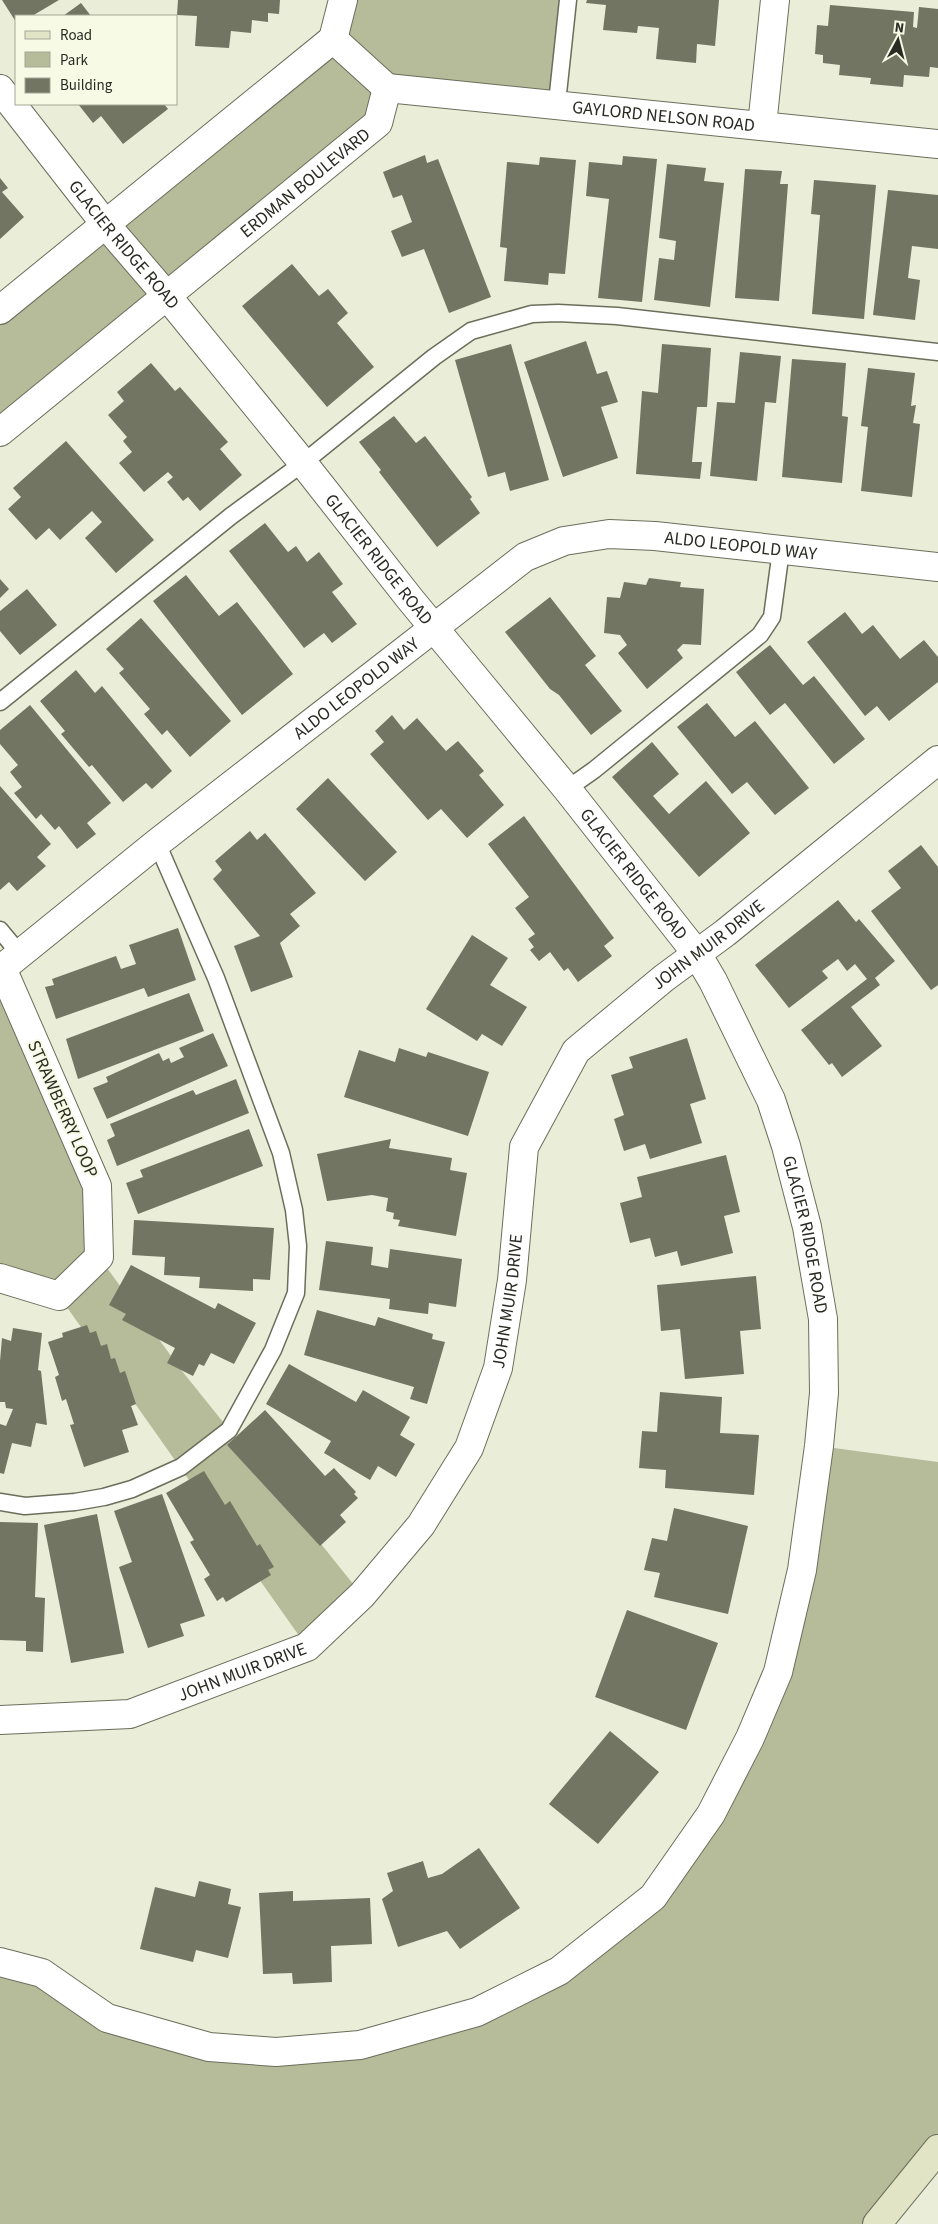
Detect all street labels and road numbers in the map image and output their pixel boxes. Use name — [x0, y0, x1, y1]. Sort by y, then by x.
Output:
street label: GAYLORD NELSON ROAD — [571, 95, 756, 138]
street label: ERDMAN BOULEVARD — [235, 122, 376, 244]
street label: GLACIER RIDGE ROAD — [63, 175, 185, 315]
street label: GLACIER RIDGE ROAD — [319, 489, 438, 630]
street label: ALDO LEOPOLD WAY — [663, 525, 819, 567]
street label: ALDO LEOPOLD WAY — [288, 632, 425, 746]
street label: GLACIER RIDGE ROAD — [574, 803, 693, 945]
street label: JOHN MUIR DRIVE — [647, 894, 770, 996]
street label: STRAWBERRY LOOP — [21, 1036, 104, 1182]
street label: GLACIER RIDGE ROAD — [776, 1153, 834, 1316]
street label: JOHN MUIR DRIVE — [486, 1233, 529, 1370]
street label: JOHN MUIR DRIVE — [174, 1636, 310, 1708]

